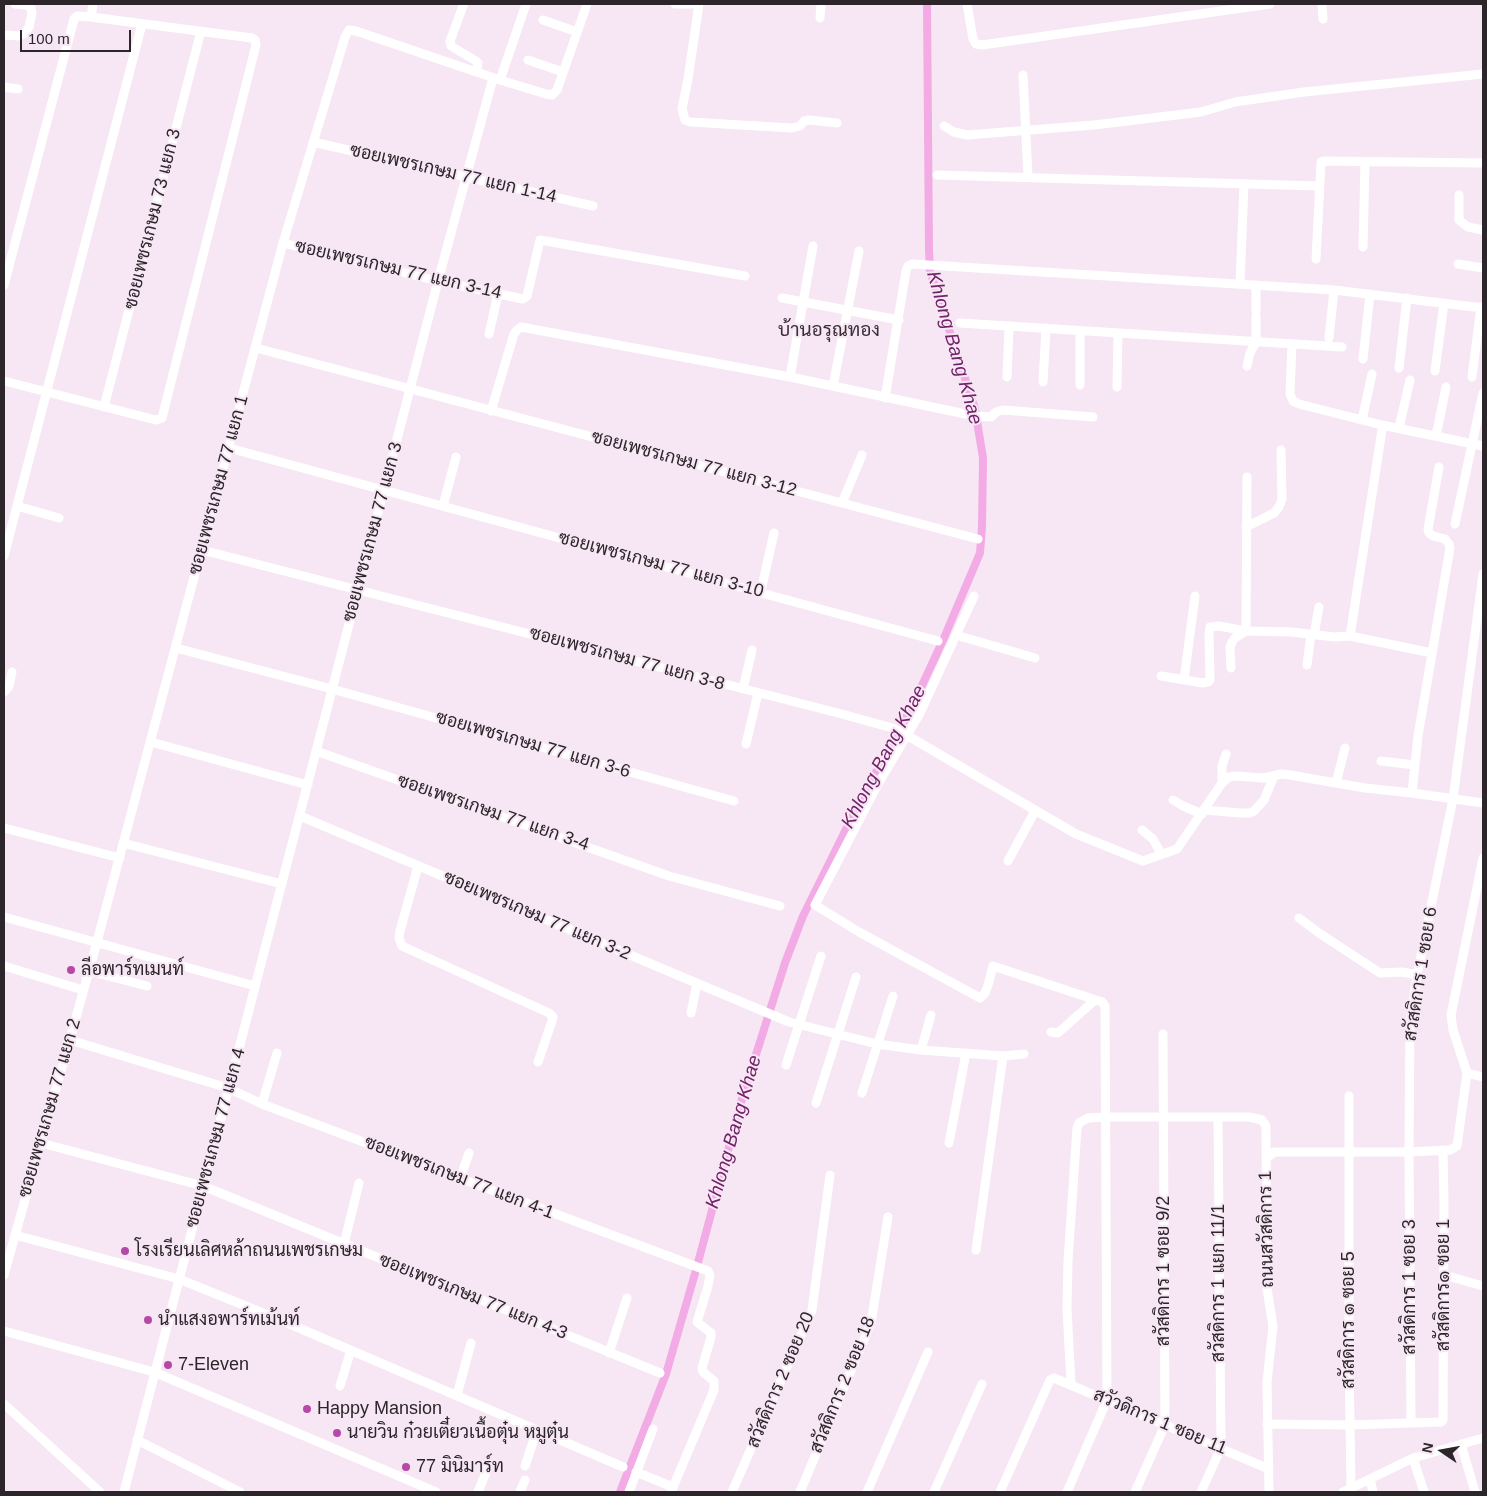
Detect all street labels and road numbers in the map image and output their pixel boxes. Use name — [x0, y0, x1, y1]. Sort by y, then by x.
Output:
street label: ซอยเพชรเกษม 73 แยก 3 — [120, 126, 186, 312]
street label: ซอยเพชรเกษม 77 แยก 1-14 — [348, 140, 558, 208]
street label: ซอยเพชรเกษม 77 แยก 3-14 — [293, 236, 503, 304]
street label: ซอยเพชรเกษม 77 แยก 1 — [185, 393, 253, 577]
street label: ซอยเพชรเกษม 77 แยก 3-12 — [589, 426, 799, 502]
street label: ซอยเพชรเกษม 77 แยก 3 — [339, 440, 407, 624]
street label: ซอยเพชรเกษม 77 แยก 3-10 — [556, 527, 766, 603]
street label: ซอยเพชรเกษม 77 แยก 3-8 — [527, 623, 727, 695]
street label: ซอยเพชรเกษม 77 แยก 3-6 — [433, 707, 633, 783]
street label: ซอยเพชรเกษม 77 แยก 3-4 — [394, 770, 592, 856]
street label: ซอยเพชรเกษม 77 แยก 3-2 — [440, 867, 634, 965]
street label: สวัสดิการ 1 ซอย 6 — [1400, 905, 1442, 1043]
street label: ซอยเพชรเกษม 77 แยก 2 — [14, 1016, 86, 1200]
street label: ซอยเพชรเกษม 77 แยก 4 — [182, 1046, 250, 1230]
street label: ซอยเพชรเกษม 77 แยก 4-1 — [361, 1132, 557, 1224]
street label: ถนนสวัสดิการ 1 — [1255, 1170, 1279, 1288]
street label: สวัสดิการ 1 ซอย 9/2 — [1153, 1196, 1175, 1346]
street label: สวัสดิการ 1 แยก 11/1 — [1208, 1204, 1230, 1362]
street label: สวัสดิการ 1 ซอย 3 — [1399, 1219, 1421, 1355]
street label: สวัสดิการ๑ ซอย 1 — [1433, 1219, 1455, 1351]
street label: ซอยเพชรเกษม 77 แยก 4-3 — [376, 1249, 570, 1345]
street label: สวัสดิการ ๑ ซอย 5 — [1338, 1251, 1360, 1389]
street label: สวัสดิการ 2 ซอย 20 — [743, 1309, 819, 1451]
street label: สวัสดิการ 2 ซอย 18 — [806, 1313, 880, 1457]
street label: สวัวดิการ 1 ซอย 11 — [1090, 1384, 1230, 1460]

